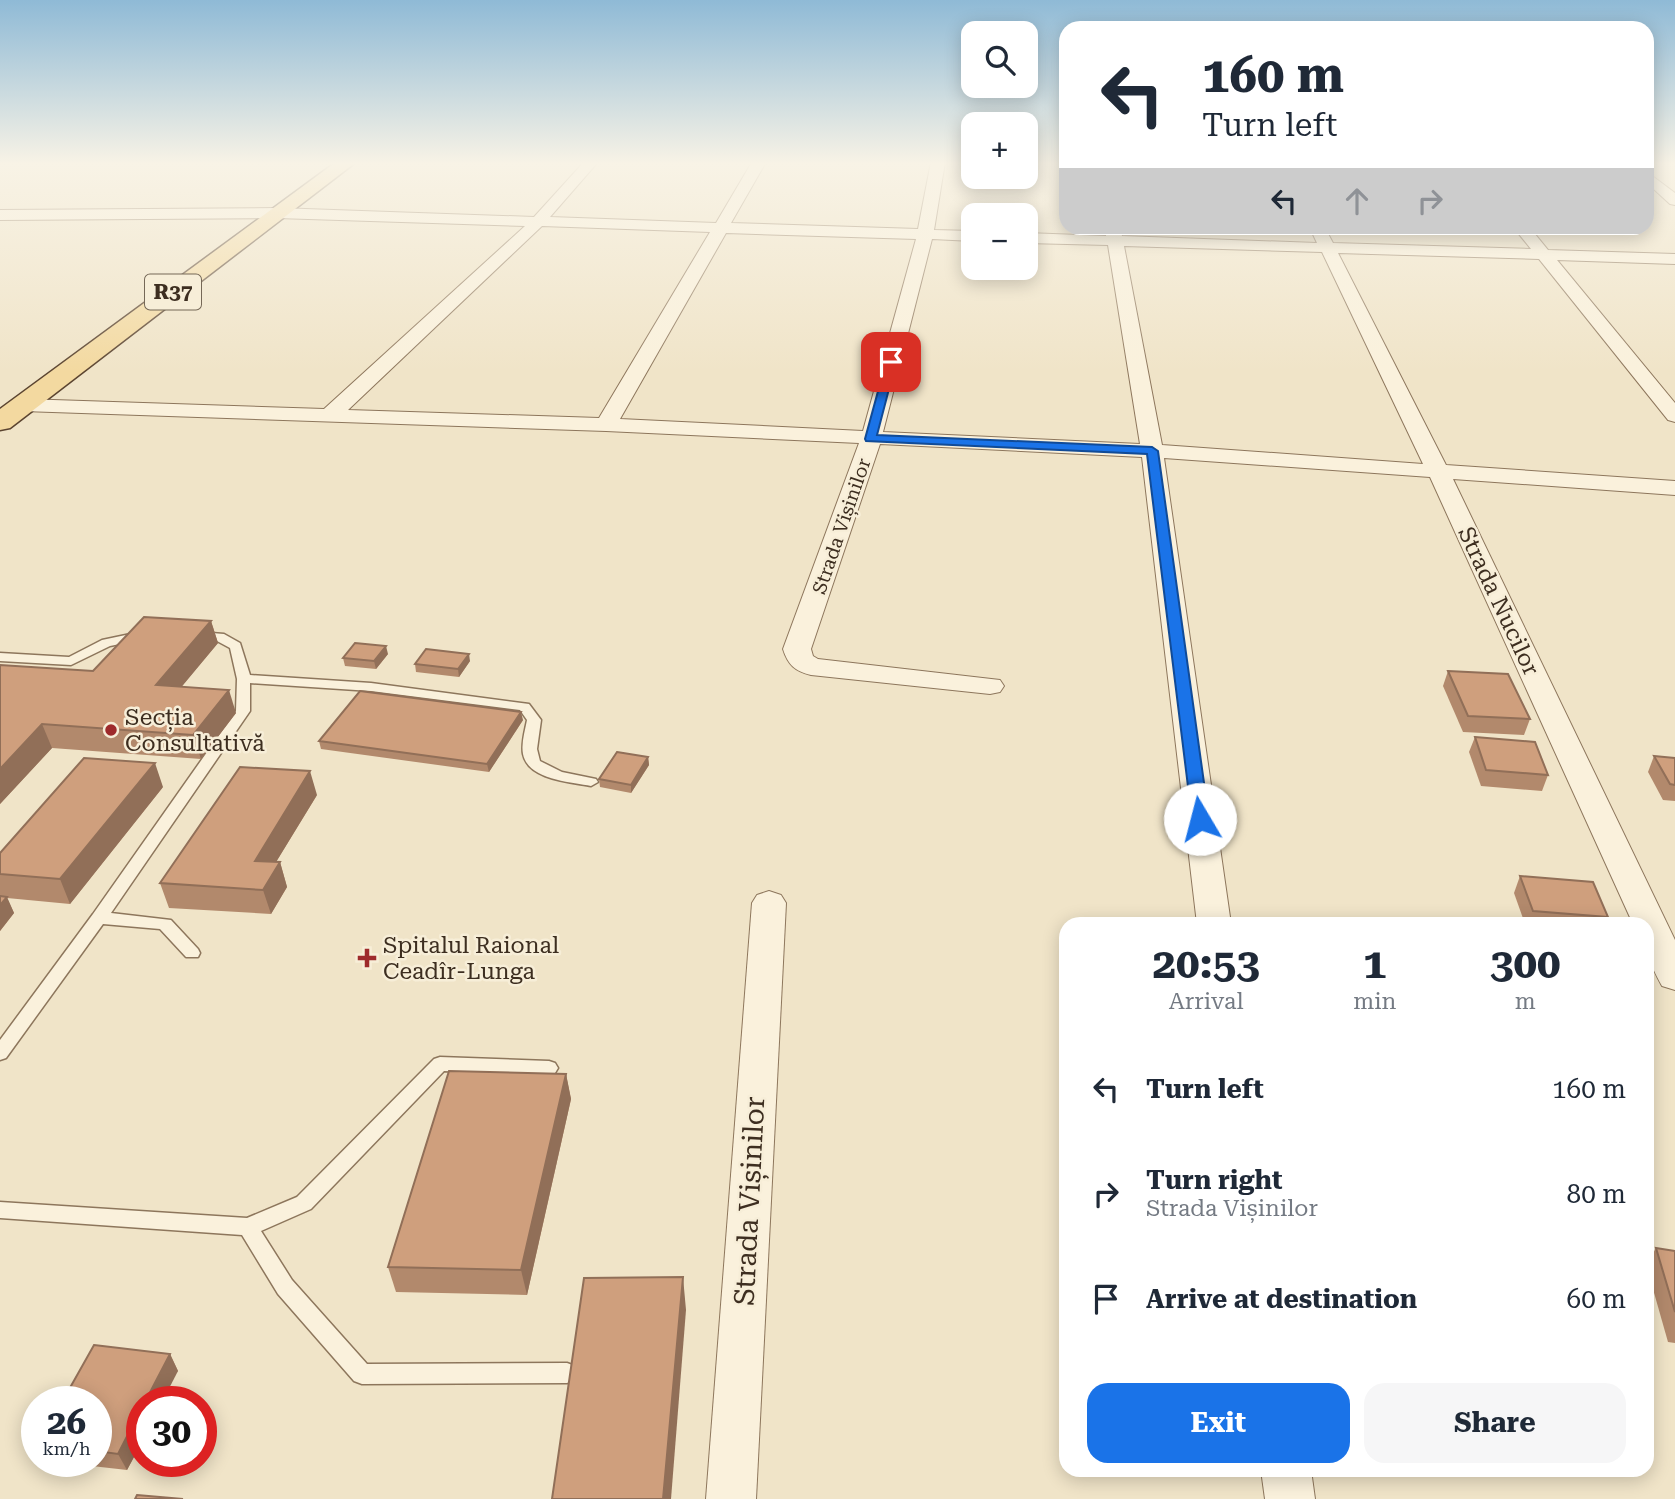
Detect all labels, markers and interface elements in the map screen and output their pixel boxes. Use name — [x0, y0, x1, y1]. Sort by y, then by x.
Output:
map controls — [961, 21, 1038, 280]
button: search — [961, 21, 1038, 98]
text: 160 m — [1202, 47, 1344, 104]
icon: left — [1087, 49, 1178, 140]
text: Turn left — [1202, 106, 1337, 144]
button: + — [961, 112, 1038, 189]
icon: left — [1265, 182, 1303, 220]
icon: ahead — [1338, 182, 1376, 220]
icon: right — [1411, 182, 1449, 220]
button: − — [961, 203, 1038, 280]
road number: R37 — [145, 274, 201, 310]
pin — [861, 332, 921, 392]
icon: arrive — [872, 343, 910, 381]
street label: Strada Vișinilor — [807, 455, 877, 598]
street label: Strada Nucilor — [1452, 523, 1545, 680]
place label: Secția Consultativă — [125, 704, 265, 757]
marker: Secția Consultativă — [103, 722, 119, 738]
position arrow — [1163, 782, 1237, 856]
place label: Spitalul Raional Ceadîr-Lunga — [383, 932, 559, 985]
text: 20:53 — [1153, 939, 1260, 988]
text: 1 — [1363, 939, 1387, 988]
text: 300 — [1490, 939, 1560, 988]
marker: Spitalul Raional Ceadîr-Lunga — [357, 948, 377, 968]
text: Arrival — [1169, 988, 1243, 1015]
text: min — [1353, 988, 1396, 1015]
text: m — [1515, 988, 1536, 1015]
icon: left — [1087, 1070, 1125, 1108]
text: Turn left — [1146, 1074, 1264, 1104]
text: 160 m — [1552, 1074, 1626, 1104]
street label: Strada Vișinilor — [728, 1096, 773, 1307]
text: Turn right — [1146, 1165, 1282, 1195]
icon: right — [1087, 1175, 1125, 1213]
text: 80 m — [1567, 1179, 1626, 1209]
text: Strada Vișinilor — [1146, 1195, 1318, 1222]
icon: arrive — [1087, 1280, 1125, 1318]
text: Arrive at destination — [1146, 1284, 1417, 1314]
text: 60 m — [1567, 1284, 1626, 1314]
button: Exit — [1087, 1383, 1350, 1463]
button: Share — [1364, 1383, 1626, 1463]
speed limit sign: 30 — [126, 1386, 217, 1477]
text: 26 — [47, 1402, 86, 1443]
text: km/h — [42, 1438, 91, 1459]

